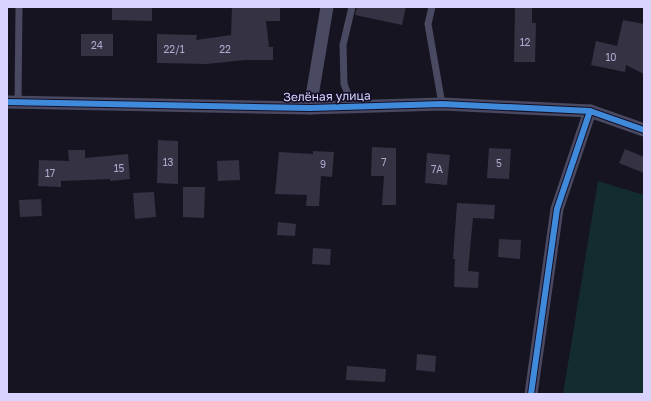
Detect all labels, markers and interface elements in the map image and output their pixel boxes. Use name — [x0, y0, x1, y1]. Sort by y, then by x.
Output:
house number: 12 — [520, 36, 531, 48]
house number: 24 — [91, 39, 103, 51]
house number: 22/1 — [163, 43, 185, 55]
house number: 22 — [219, 43, 231, 55]
house number: 10 — [605, 51, 617, 63]
street label: Зелёная улица — [283, 88, 371, 104]
house number: 13 — [163, 156, 173, 168]
house number: 7 — [381, 156, 387, 168]
house number: 5 — [496, 157, 502, 169]
house number: 9 — [320, 158, 326, 170]
house number: 15 — [114, 162, 125, 174]
house number: 7А — [431, 163, 443, 175]
house number: 17 — [45, 167, 55, 179]

